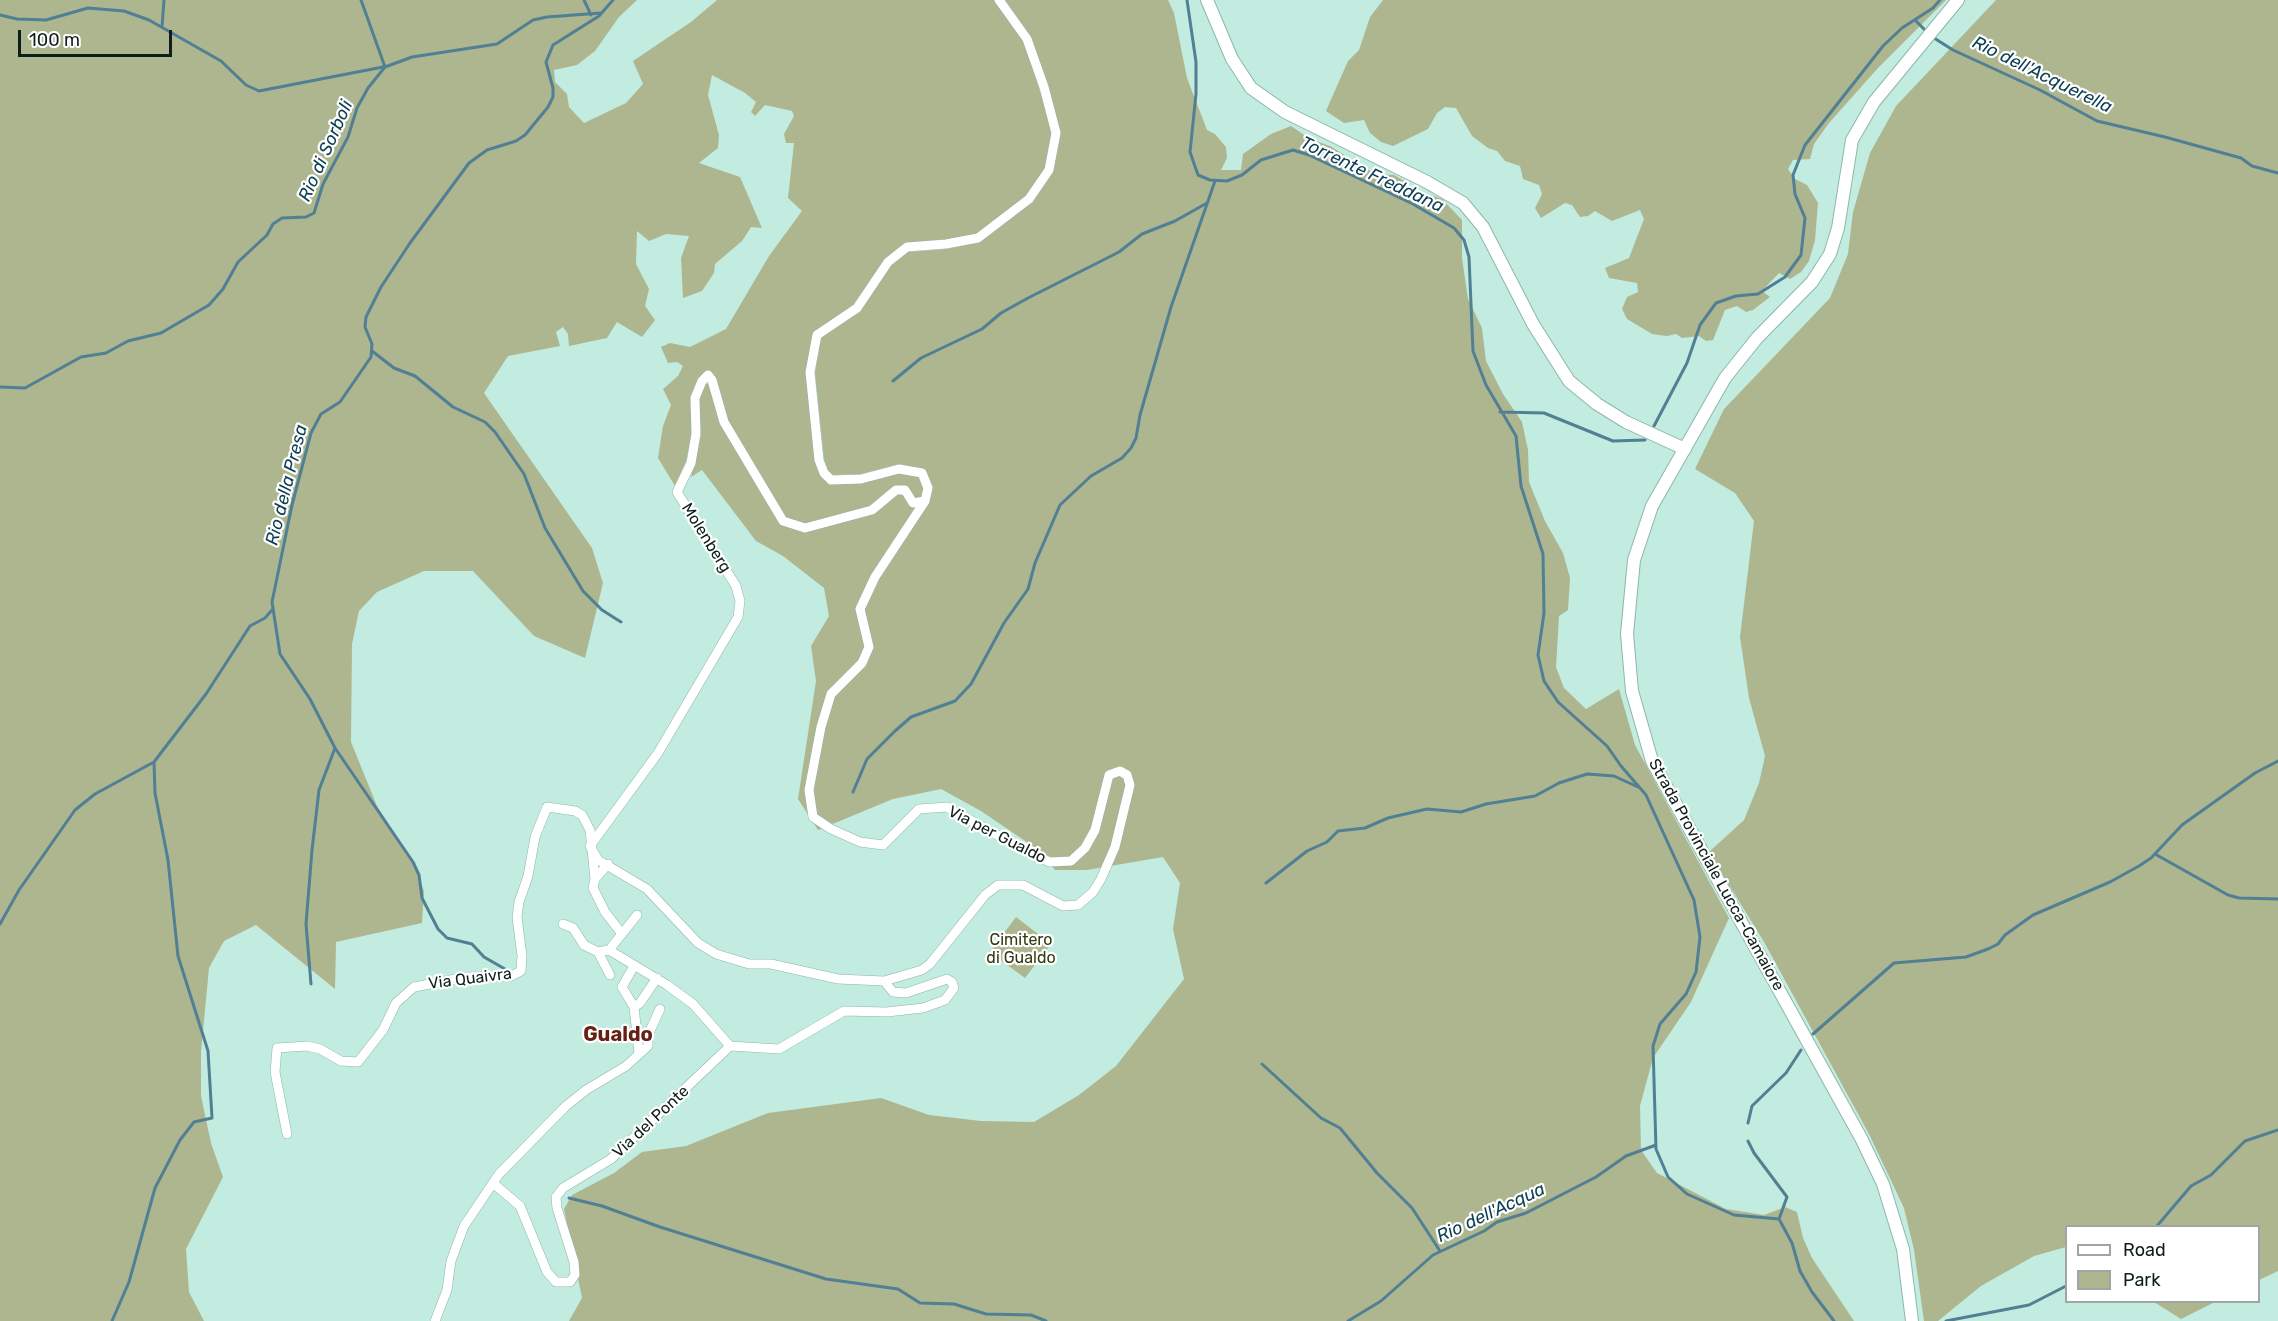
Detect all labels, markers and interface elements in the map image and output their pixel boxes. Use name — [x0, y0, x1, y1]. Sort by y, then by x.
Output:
scale bar — [21, 18, 176, 56]
text: 100 m — [29, 29, 80, 51]
water label: Rio dell'Acquerella — [1969, 32, 2115, 118]
water label: Rio di Sorboli — [294, 97, 358, 205]
water label: Torrente Freddana — [1297, 132, 1447, 218]
water label: Rio della Presa — [262, 422, 312, 548]
street label: Molenberg — [677, 500, 735, 576]
street label: Strada Provinciale Lucca-Camaiore — [1644, 756, 1788, 994]
street label: Via per Gualdo — [945, 802, 1049, 868]
park label: Cimitero di Gualdo — [986, 930, 1056, 968]
street label: Via Quaivra — [427, 964, 513, 994]
district label: Gualdo — [583, 1023, 653, 1047]
street label: Via del Ponte — [609, 1082, 693, 1162]
water label: Rio dell'Acqua — [1433, 1178, 1549, 1248]
legend — [2065, 1225, 2260, 1303]
text: Road — [2123, 1239, 2166, 1261]
text: Park — [2123, 1269, 2160, 1291]

